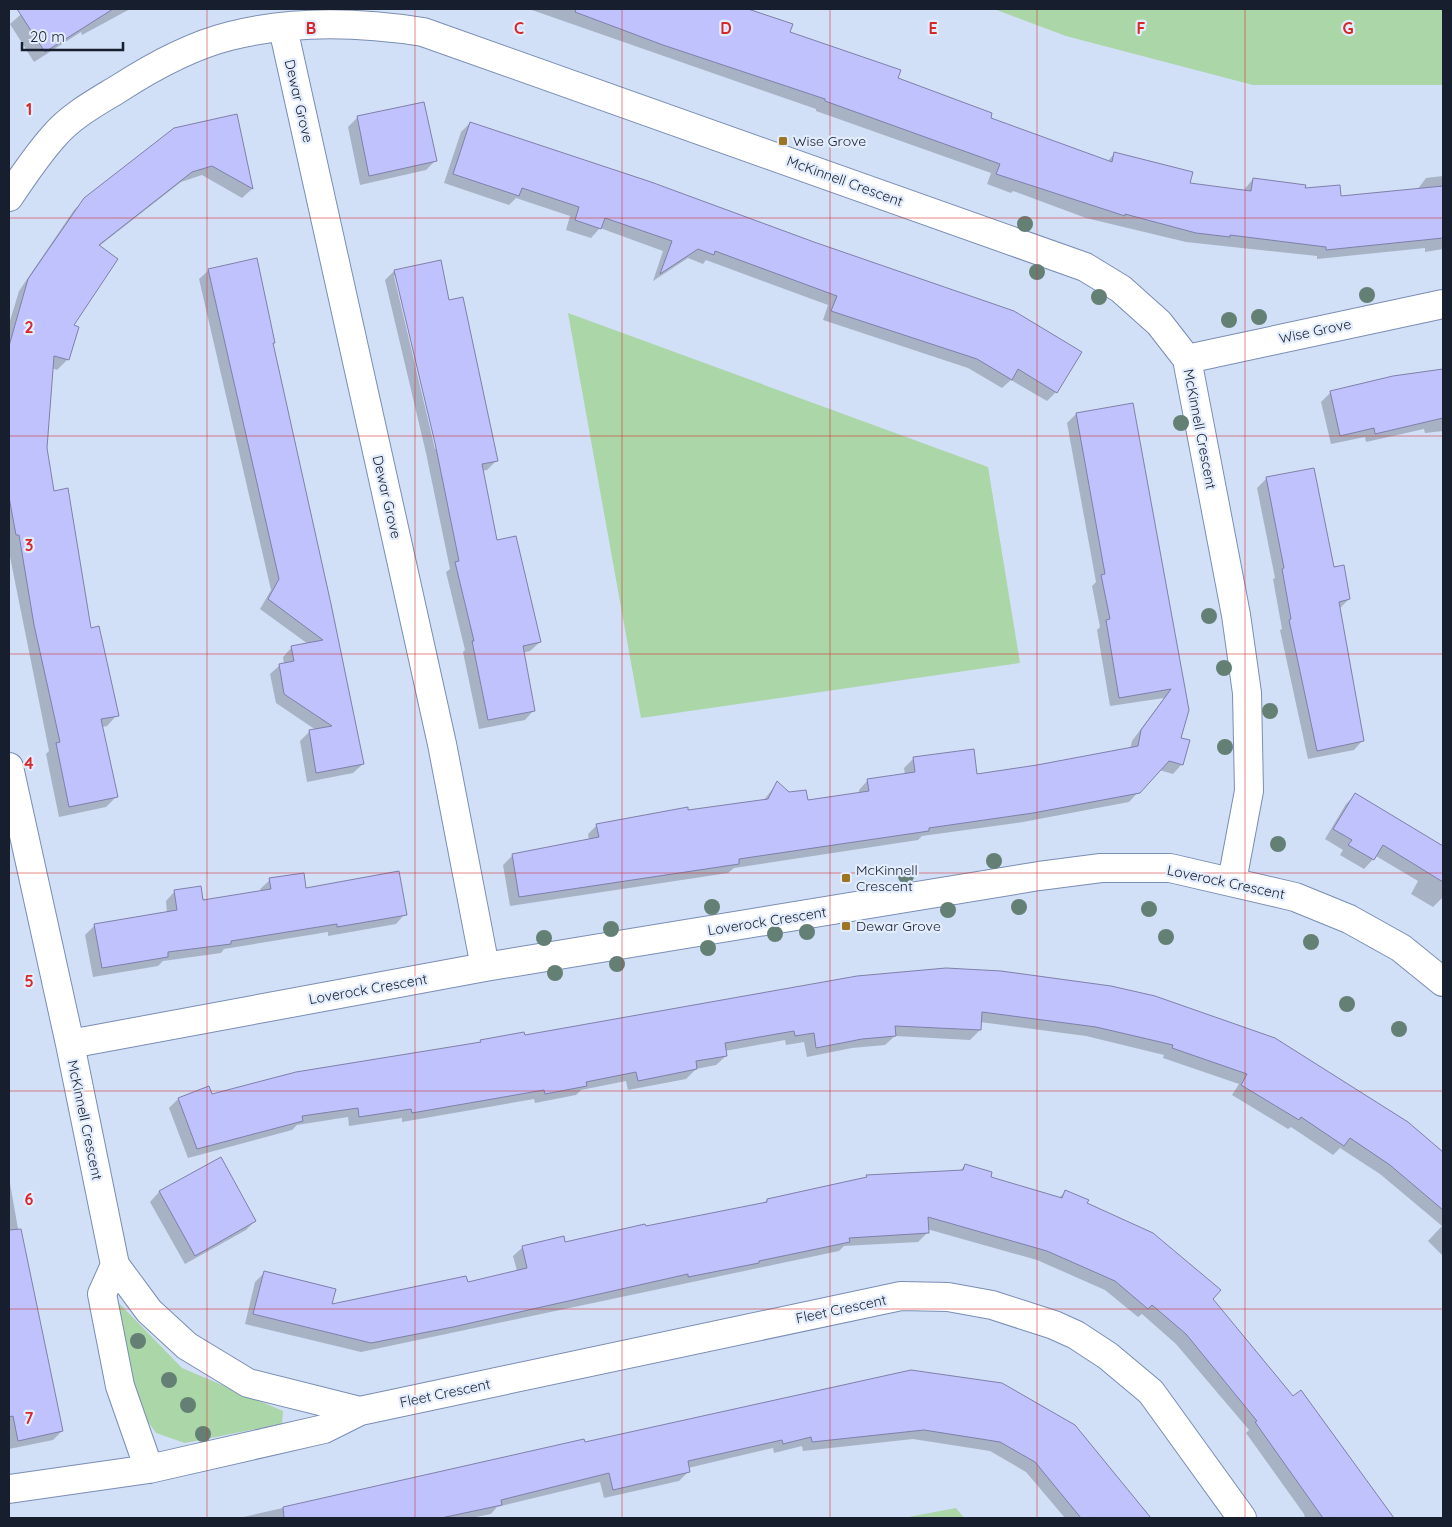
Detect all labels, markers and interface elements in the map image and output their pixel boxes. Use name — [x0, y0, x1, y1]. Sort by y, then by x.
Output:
text: B — [306, 18, 316, 38]
text: C — [514, 18, 524, 38]
text: D — [720, 18, 732, 38]
text: E — [928, 18, 938, 38]
text: F — [1137, 18, 1146, 38]
text: G — [1342, 18, 1354, 38]
scale bar — [22, 20, 124, 52]
text: 20 m — [30, 27, 65, 46]
street label: Dewar Grove — [281, 58, 317, 144]
text: 1 — [26, 99, 32, 119]
place label: Wise Grove — [793, 132, 866, 150]
marker: Wise Grove — [777, 135, 789, 147]
street label: McKinnell Crescent — [784, 152, 906, 210]
street label: Wise Grove — [1277, 315, 1353, 347]
text: 2 — [24, 317, 34, 337]
street label: McKinnell Crescent — [1179, 367, 1221, 491]
street label: Dewar Grove — [369, 454, 405, 540]
text: 3 — [25, 535, 33, 555]
text: 4 — [24, 753, 34, 773]
place label: McKinnell Crescent — [856, 861, 918, 895]
street label: Loverock Crescent — [1165, 861, 1287, 903]
marker: McKinnell Crescent — [840, 872, 852, 884]
street label: Loverock Crescent — [706, 903, 828, 939]
place label: Dewar Grove — [856, 917, 941, 935]
marker: Dewar Grove — [840, 920, 852, 932]
street label: Loverock Crescent — [307, 970, 429, 1008]
text: 5 — [24, 971, 34, 991]
street label: McKinnell Crescent — [63, 1058, 107, 1182]
text: 6 — [25, 1189, 34, 1209]
street label: Fleet Crescent — [794, 1291, 888, 1327]
street label: Fleet Crescent — [398, 1375, 492, 1411]
text: 7 — [25, 1408, 34, 1428]

